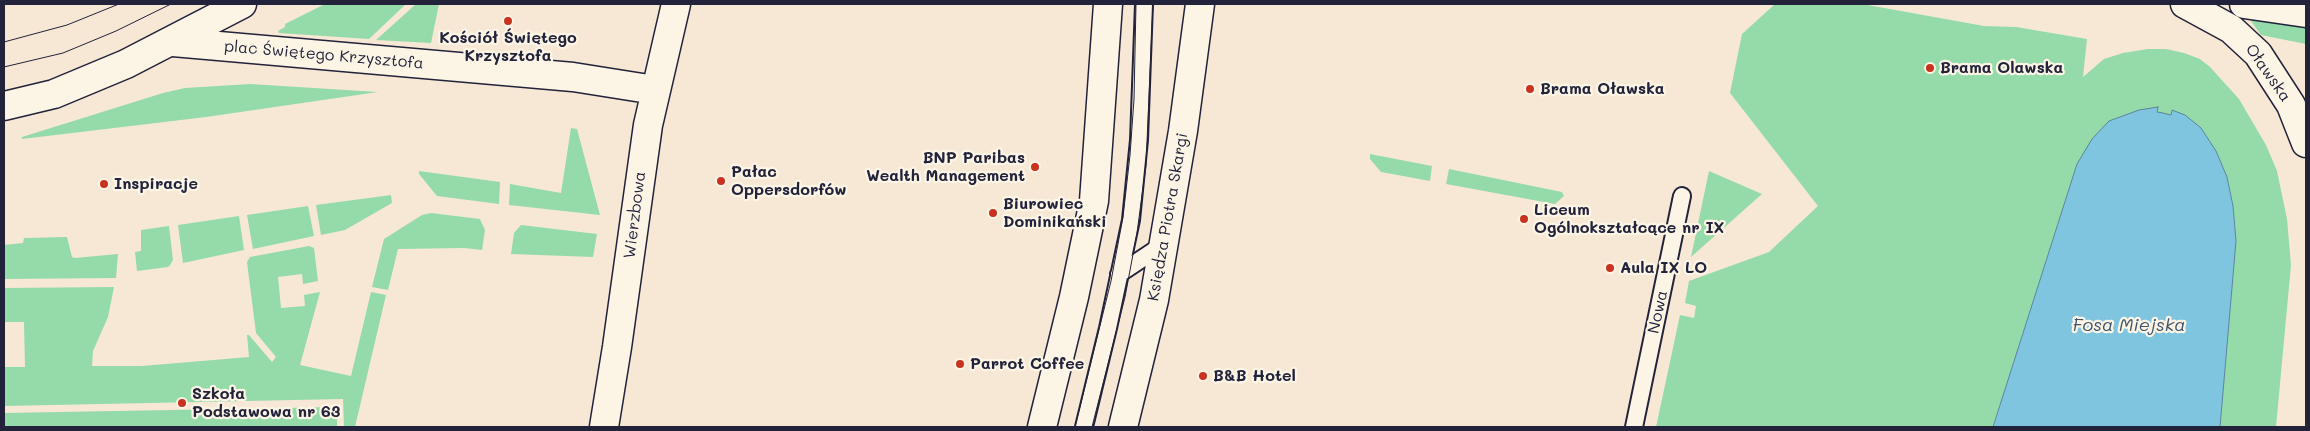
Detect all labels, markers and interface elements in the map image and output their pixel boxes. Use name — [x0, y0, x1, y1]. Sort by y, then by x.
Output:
marker: Kościół Świętego Krzysztofa — [502, 15, 514, 27]
place label: Kościół Świętego Krzysztofa — [439, 28, 577, 66]
street label: plac Świętego Krzysztofa — [224, 37, 424, 73]
street label: Oławska — [2241, 40, 2295, 106]
place label: Brama Olawska — [1940, 58, 2063, 78]
marker: Brama Olawska — [1924, 62, 1936, 74]
place label: Brama Oławska — [1540, 79, 1665, 99]
marker: Brama Oławska — [1524, 83, 1536, 95]
street label: Księdza Piotra Skargi — [1144, 131, 1192, 303]
place label: BNP Paribas Wealth Management — [866, 148, 1025, 186]
marker: BNP Paribas Wealth Management — [1029, 161, 1041, 173]
place label: Pałac Oppersdorfów — [731, 162, 847, 200]
street label: Wierzbowa — [620, 170, 650, 260]
place label: Inspiracje — [114, 174, 198, 194]
marker: Pałac Oppersdorfów — [715, 175, 727, 187]
marker: Inspiracje — [98, 178, 110, 190]
place label: Biurowiec Dominikański — [1003, 194, 1107, 232]
place label: Liceum Ogólnokształcące nr IX — [1534, 200, 1724, 238]
marker: Biurowiec Dominikański — [987, 207, 999, 219]
marker: Liceum Ogólnokształcące nr IX — [1518, 213, 1530, 225]
place label: Aula IX LO — [1620, 258, 1707, 278]
marker: Aula IX LO — [1604, 262, 1616, 274]
street label: Nowa — [1644, 289, 1672, 335]
water label: Fosa Miejska — [2072, 314, 2186, 336]
place label: Parrot Coffee — [970, 354, 1084, 374]
marker: Parrot Coffee — [954, 358, 966, 370]
place label: B&B Hotel — [1213, 366, 1296, 386]
marker: B&B Hotel — [1197, 370, 1209, 382]
place label: Szkoła Podstawowa nr 63 — [192, 384, 340, 422]
marker: Szkoła Podstawowa nr 63 — [176, 397, 188, 409]

